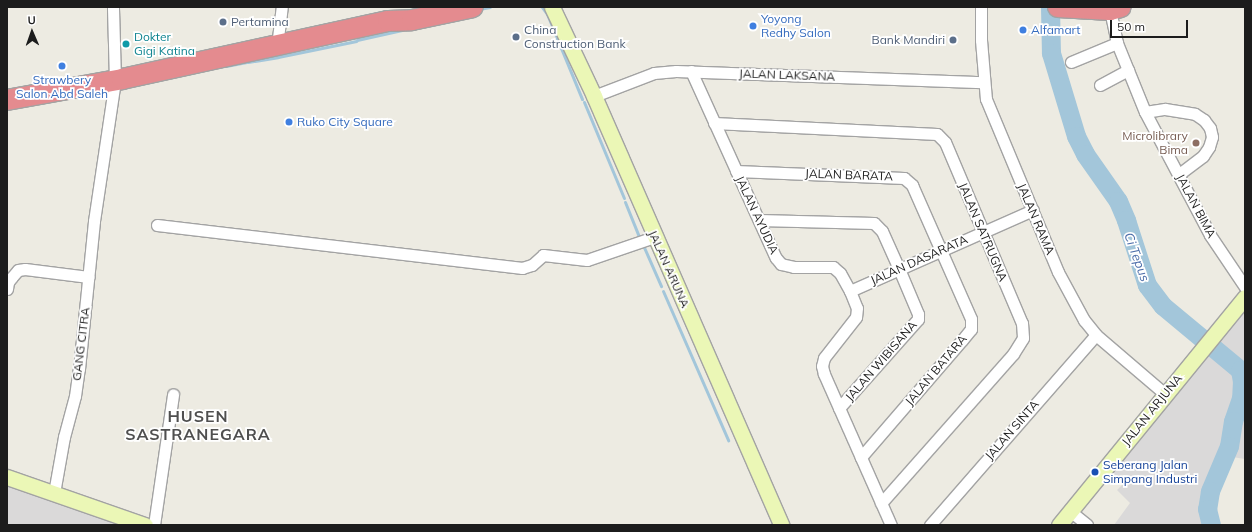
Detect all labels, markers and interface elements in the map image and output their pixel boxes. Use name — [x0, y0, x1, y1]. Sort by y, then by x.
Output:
north arrow — [12, 12, 52, 52]
place label: Yoyong Redhy Salon — [761, 12, 831, 40]
scale bar — [1112, 12, 1190, 38]
text: U — [27, 13, 36, 27]
place label: Pertamina — [231, 15, 289, 29]
marker: Pertamina — [218, 17, 228, 27]
text: 50 m — [1117, 19, 1145, 34]
marker: Yoyong Redhy Salon — [748, 21, 758, 31]
place label: China Construction Bank — [524, 23, 626, 51]
place label: Alfamart — [1031, 23, 1080, 37]
marker: Alfamart — [1018, 25, 1028, 35]
place label: Dokter Gigi Katina — [134, 30, 195, 58]
marker: China Construction Bank — [511, 32, 521, 42]
place label: Bank Mandiri — [872, 33, 945, 47]
marker: Bank Mandiri — [948, 35, 958, 45]
marker: Dokter Gigi Katina — [121, 39, 131, 49]
marker: Strawbery Salon Abd Saleh — [57, 61, 67, 71]
street label: JALAN LAKSANA — [739, 66, 835, 84]
place label: Strawbery Salon Abd Saleh — [16, 73, 108, 101]
place label: Ruko City Square — [297, 115, 393, 129]
marker: Ruko City Square — [284, 117, 294, 127]
place label: Microlibrary Bima — [1122, 129, 1188, 157]
marker: Microlibrary Bima — [1191, 138, 1201, 148]
street label: JALAN BARATA — [805, 166, 893, 184]
street label: JALAN BIMA — [1173, 172, 1219, 240]
street label: JALAN AYUDIA — [733, 173, 781, 257]
street label: JALAN SATRUGNA — [956, 180, 1010, 284]
street label: JALAN RAMA — [1015, 181, 1057, 257]
street label: JALAN ARUNA — [645, 228, 693, 310]
water label: Ci Tepus — [1121, 230, 1153, 284]
street label: JALAN DASARATA — [868, 232, 970, 288]
street label: GANG CITRA — [69, 306, 93, 382]
street label: JALAN WIBISANA — [842, 318, 920, 404]
street label: JALAN BATARA — [902, 332, 970, 408]
street label: JALAN ARJUNA — [1119, 371, 1185, 449]
street label: JALAN SINTA — [982, 397, 1042, 463]
district label: HUSEN SASTRANEGARA — [125, 406, 271, 444]
place label: Seberang Jalan Simpang Industri — [1103, 458, 1197, 486]
marker: Seberang Jalan Simpang Industri — [1090, 467, 1100, 477]

